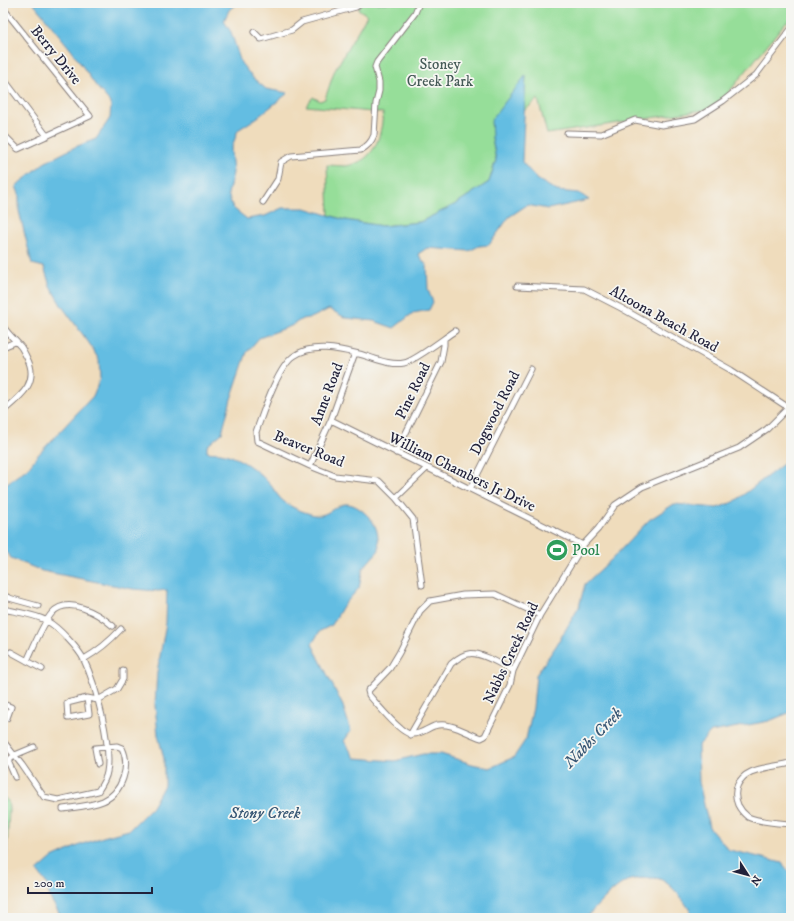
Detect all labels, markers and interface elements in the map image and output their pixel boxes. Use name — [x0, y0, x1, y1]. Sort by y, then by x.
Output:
street label: Berry Drive — [26, 22, 86, 88]
park label: Stoney Creek Park — [407, 55, 474, 91]
street label: Altoona Beach Road — [606, 281, 722, 357]
street label: Anne Road — [306, 359, 348, 428]
street label: Pine Road — [391, 359, 435, 423]
street label: Dogwood Road — [466, 367, 525, 458]
street label: Beaver Road — [271, 426, 348, 472]
street label: William Chambers Jr Drive — [384, 428, 539, 516]
sports icon: Pool — [544, 537, 570, 563]
place label: Pool — [572, 541, 600, 560]
street label: Nabbs Creek Road — [479, 599, 543, 707]
water label: Nabbs Creek — [559, 704, 627, 773]
water label: Stony Creek — [229, 803, 301, 823]
north arrow — [728, 855, 768, 895]
scale bar — [28, 869, 152, 895]
text: N — [747, 873, 764, 888]
text: 200 m — [34, 876, 64, 891]

